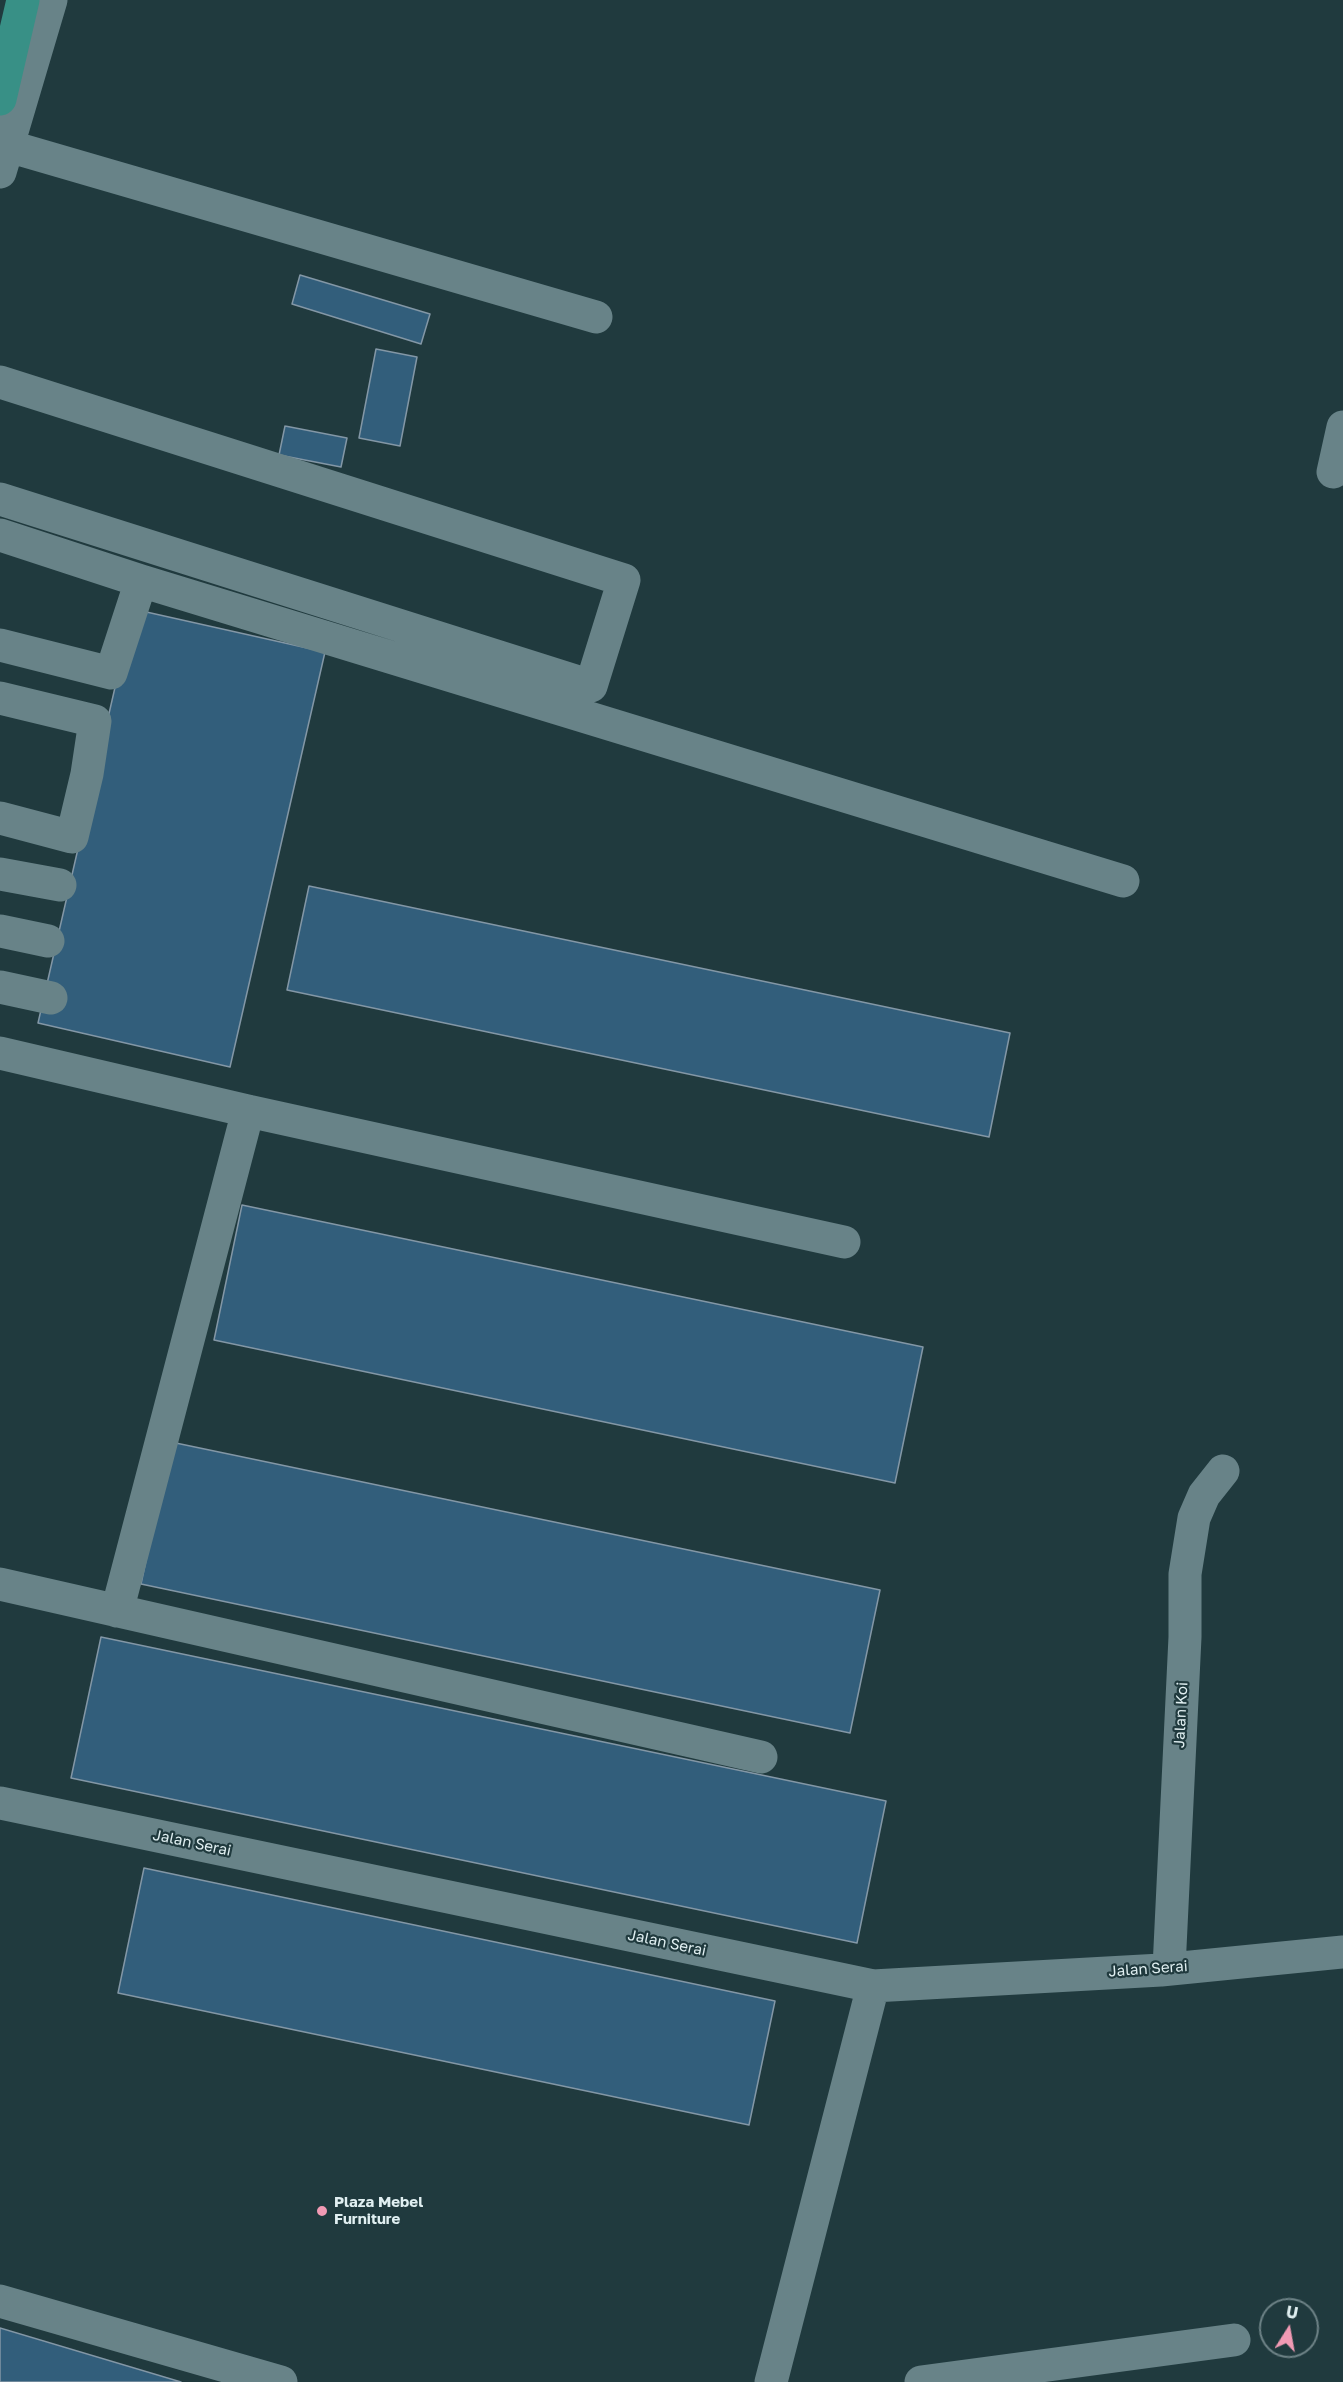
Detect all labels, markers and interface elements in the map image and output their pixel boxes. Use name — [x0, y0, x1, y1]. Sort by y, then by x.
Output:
street label: Jalan Koi — [1170, 1682, 1192, 1748]
street label: Jalan Serai — [151, 1826, 233, 1860]
street label: Jalan Serai — [626, 1926, 708, 1960]
street label: Jalan Serai — [1108, 1957, 1188, 1981]
place label: Plaza Mebel Furniture — [334, 2193, 423, 2228]
marker: Plaza Mebel Furniture — [315, 2204, 329, 2218]
north arrow — [1259, 2298, 1319, 2358]
text: U — [1284, 2301, 1300, 2323]

